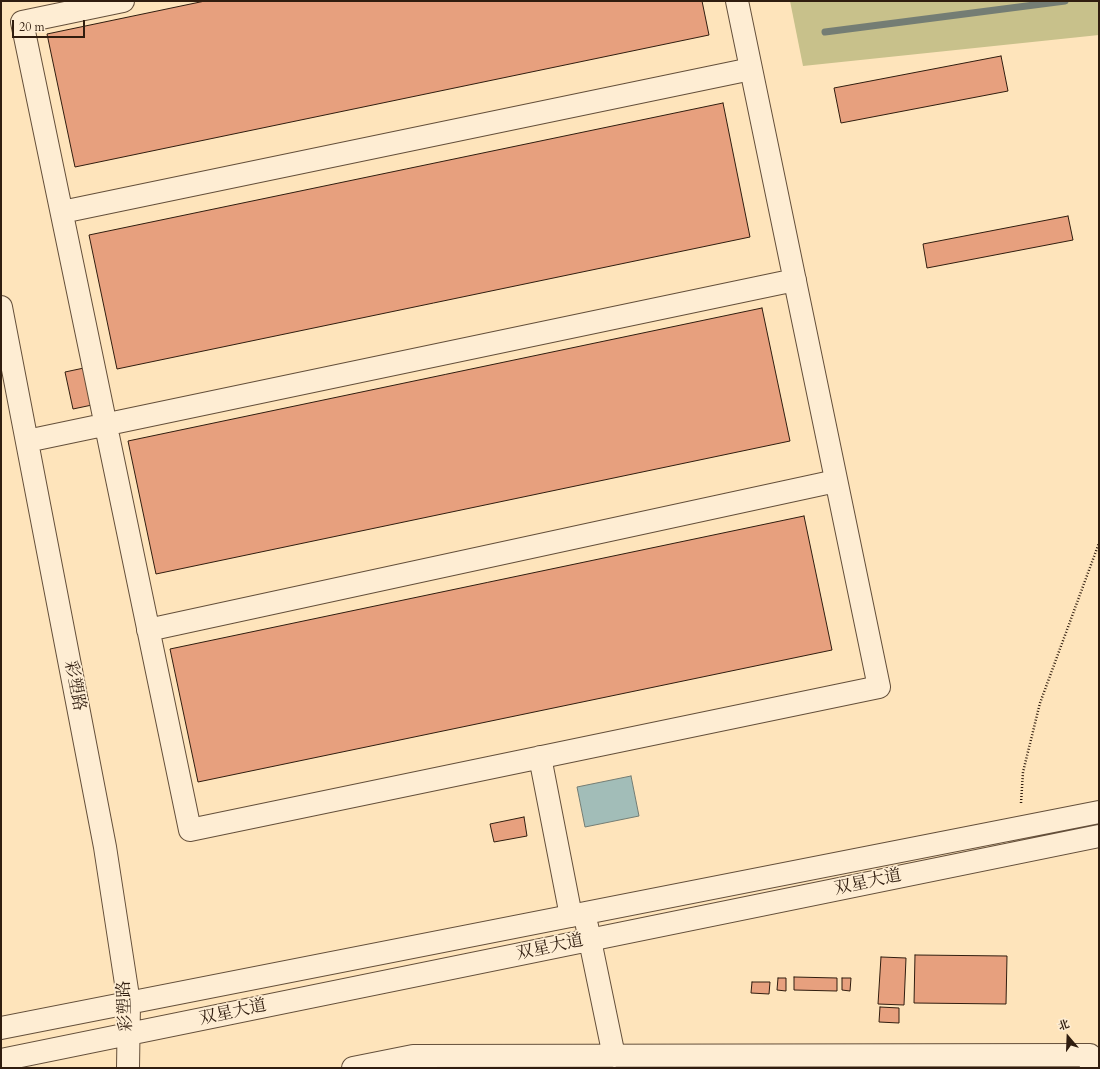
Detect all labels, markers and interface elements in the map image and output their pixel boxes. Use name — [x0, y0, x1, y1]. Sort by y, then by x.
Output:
scale bar — [14, 12, 87, 38]
text: 20 m — [19, 19, 45, 35]
street label: 彩塑路 — [59, 659, 89, 713]
street label: 双星大道 — [833, 866, 903, 900]
street label: 双星大道 — [515, 931, 585, 965]
street label: 彩塑路 — [114, 980, 138, 1032]
street label: 双星大道 — [198, 996, 268, 1030]
text: 北 — [1056, 1016, 1072, 1034]
north arrow — [1048, 1017, 1088, 1057]

